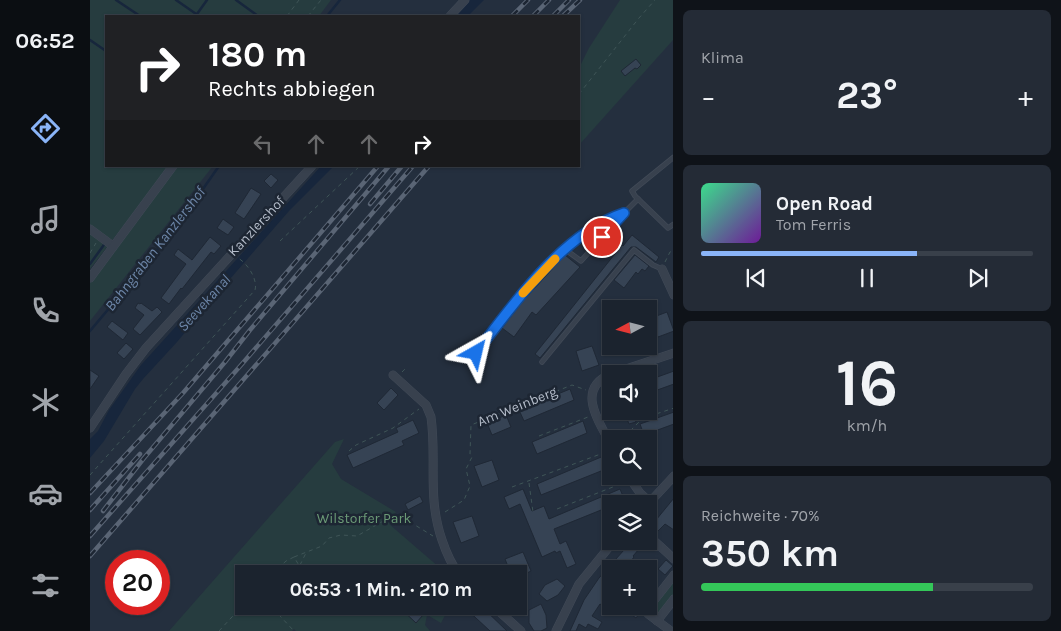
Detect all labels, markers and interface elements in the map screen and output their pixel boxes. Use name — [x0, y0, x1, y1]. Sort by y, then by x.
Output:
text: 06:52 — [15, 28, 75, 54]
text: 180 m — [208, 34, 307, 75]
icon: right — [125, 35, 190, 100]
text: Klima — [701, 48, 744, 67]
text: 23° — [836, 73, 898, 118]
text: Rechts abbiegen — [208, 76, 376, 102]
text: − — [701, 80, 716, 113]
text: + — [1018, 80, 1033, 113]
icon: directions — [28, 111, 63, 146]
icon: left — [249, 130, 277, 158]
icon: ahead — [302, 130, 330, 158]
icon: ahead — [355, 130, 383, 158]
icon: right — [408, 130, 436, 158]
water label: Bahngraben Kanzlershof — [101, 182, 210, 315]
street label: Kanzlershof — [224, 193, 289, 260]
text: Open Road — [776, 193, 873, 215]
icon: music — [28, 202, 63, 237]
text: Tom Ferris — [776, 215, 851, 234]
pin — [581, 216, 623, 258]
icon: arrive — [588, 223, 616, 251]
icon: previous — [742, 264, 770, 292]
icon: pause — [853, 264, 881, 292]
icon: next — [964, 264, 992, 292]
water label: Seevekanal — [174, 271, 234, 335]
icon: phone — [28, 293, 63, 328]
north arrow — [602, 300, 658, 355]
map controls — [602, 300, 657, 615]
position arrow — [449, 326, 501, 378]
text: 16 — [836, 345, 898, 421]
button: sound — [602, 365, 657, 420]
street label: Am Weinberg — [475, 383, 560, 430]
icon: climate — [28, 385, 63, 420]
text: km/h — [847, 416, 887, 435]
button: search — [602, 430, 657, 485]
icon: car — [28, 476, 63, 511]
button: layers — [602, 495, 657, 550]
text: Reichweite · 70% — [701, 506, 820, 525]
park label: Wilstorfer Park — [317, 510, 411, 527]
text: 350 km — [701, 531, 839, 576]
speed limit sign: 20 — [105, 550, 170, 615]
button: + — [602, 560, 657, 615]
icon: filters — [28, 568, 63, 603]
text: 06:53 · 1 Min. · 210 m — [290, 579, 472, 601]

